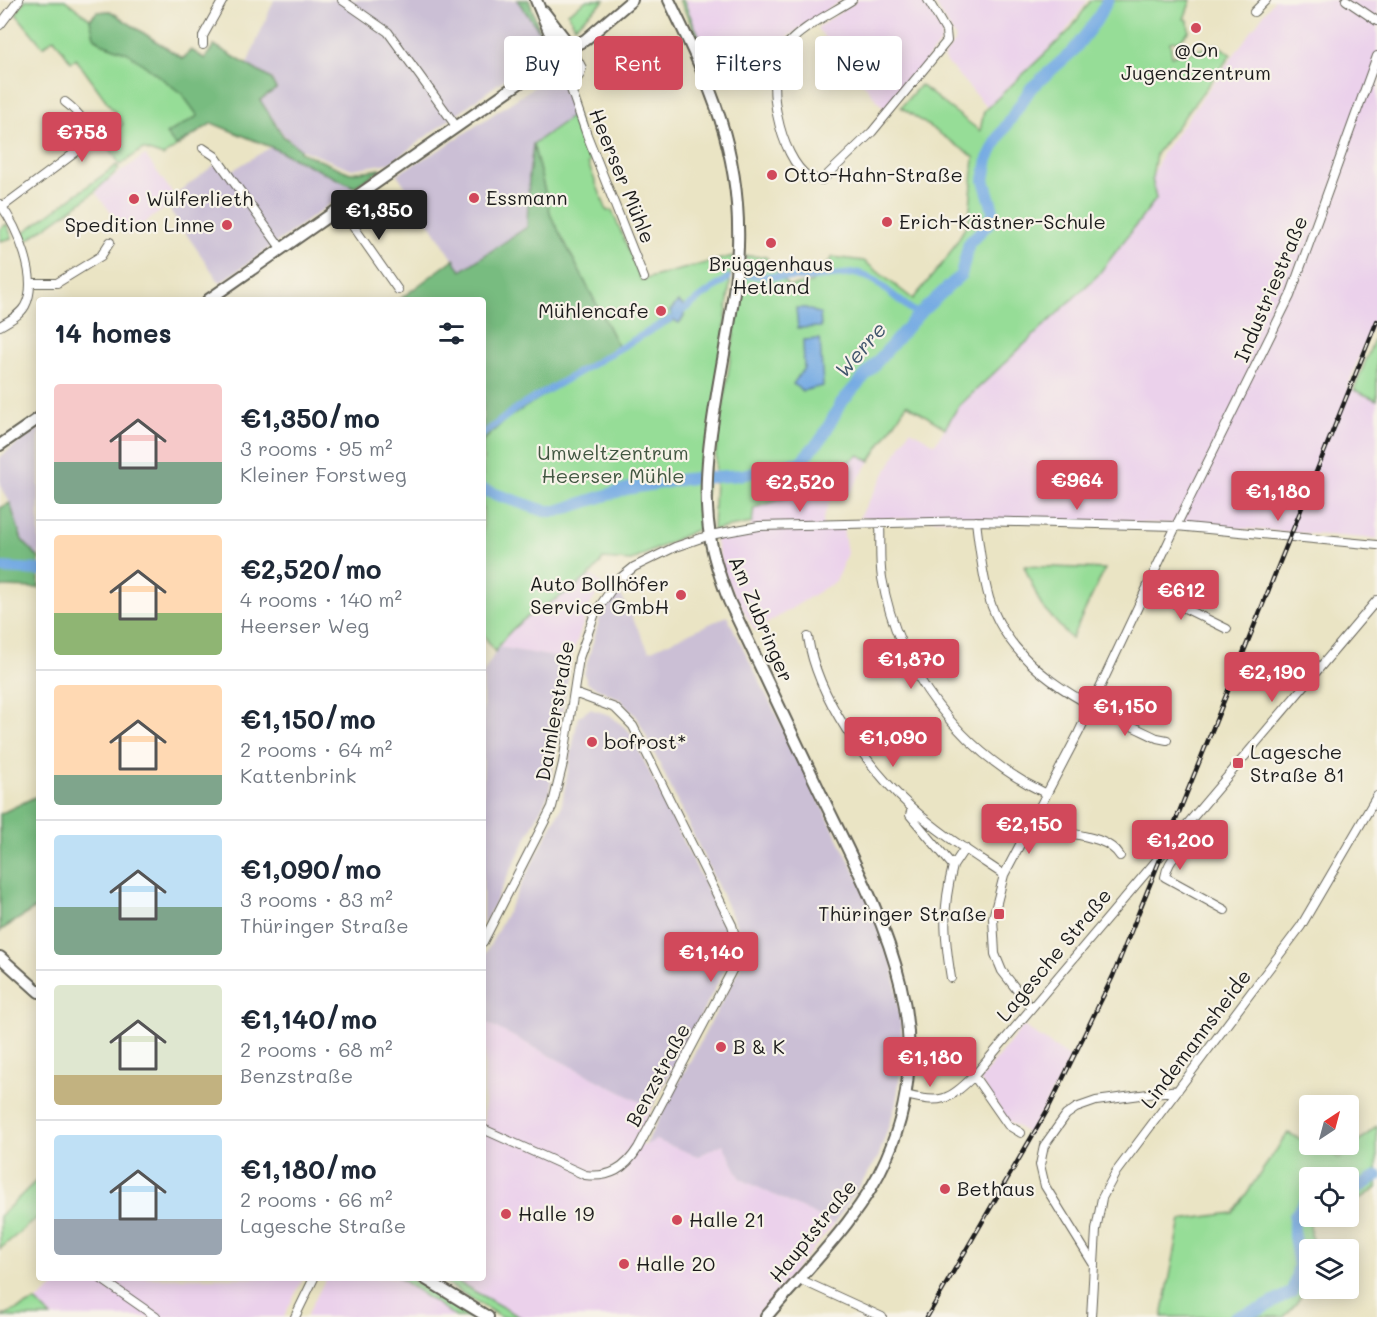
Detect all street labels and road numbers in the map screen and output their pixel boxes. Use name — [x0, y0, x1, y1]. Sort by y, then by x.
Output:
street label: Heerser Mühle — [584, 104, 662, 247]
street label: Industriestraße — [1228, 211, 1313, 366]
street label: Am Zubringer — [724, 552, 800, 686]
street label: Daimlerstraße — [529, 639, 579, 783]
street label: Lagesche Straße — [990, 882, 1117, 1026]
street label: Lindemannsheide — [1134, 964, 1256, 1113]
street label: Benzstraße — [619, 1018, 695, 1131]
street label: Hauptstraße — [763, 1174, 862, 1287]

